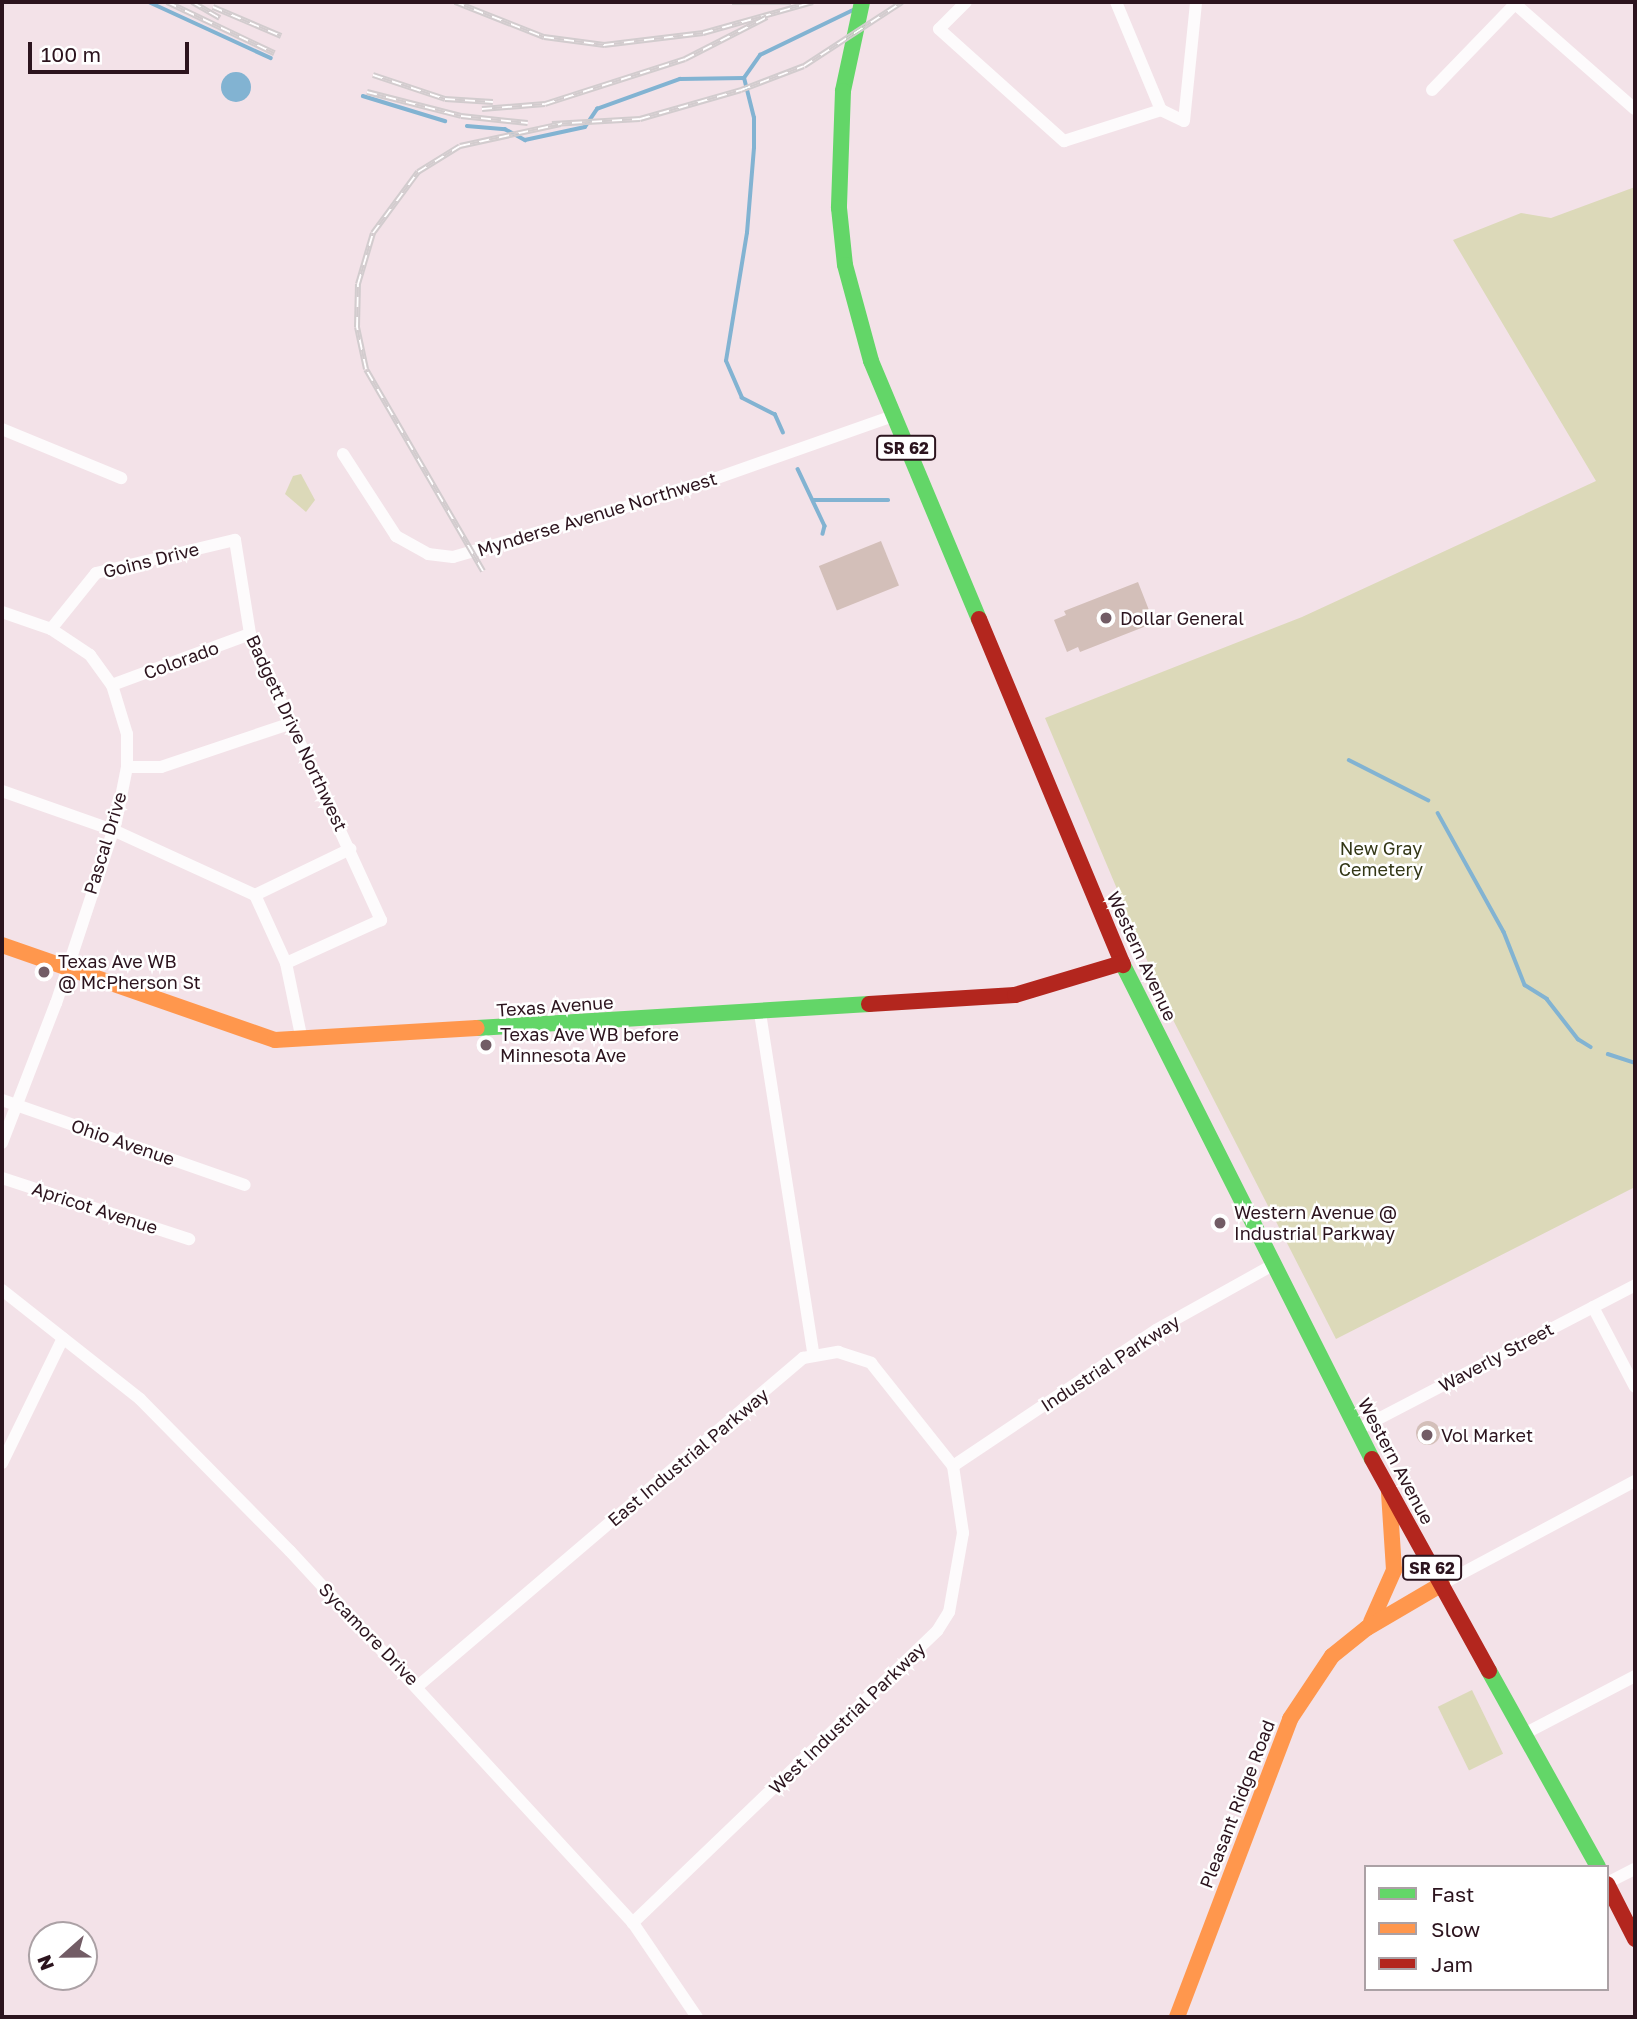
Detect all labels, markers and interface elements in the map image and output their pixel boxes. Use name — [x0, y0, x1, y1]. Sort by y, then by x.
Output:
scale bar — [32, 28, 192, 72]
text: 100 m — [41, 41, 101, 67]
road number: SR 62 — [874, 436, 937, 461]
street label: Mynderse Avenue Northwest — [475, 467, 719, 561]
street label: Goins Drive — [101, 538, 201, 582]
place label: Dollar General — [1120, 607, 1244, 629]
marker: Dollar General — [1098, 610, 1114, 626]
street label: Badgett Drive Northwest — [242, 631, 352, 835]
street label: Colorado — [141, 636, 221, 684]
street label: Pascal Drive — [79, 789, 131, 897]
park label: New Gray Cemetery — [1339, 838, 1423, 880]
street label: Western Avenue — [1103, 888, 1181, 1024]
place label: Texas Ave WB @ McPherson St — [58, 951, 201, 993]
marker: Texas Ave WB @ McPherson St — [36, 964, 52, 980]
street label: Texas Avenue — [496, 991, 614, 1021]
place label: Texas Ave WB before Minnesota Ave — [500, 1024, 679, 1066]
marker: Texas Ave WB before Minnesota Ave — [478, 1037, 494, 1053]
street label: Ohio Avenue — [68, 1114, 178, 1170]
street label: Apricot Avenue — [29, 1178, 161, 1238]
place label: Western Avenue @ Industrial Parkway — [1234, 1202, 1397, 1244]
marker: Western Avenue @ Industrial Parkway — [1212, 1215, 1228, 1231]
street label: Industrial Parkway — [1037, 1310, 1183, 1416]
street label: Waverly Street — [1435, 1318, 1557, 1396]
street label: East Industrial Parkway — [603, 1383, 773, 1531]
street label: Western Avenue — [1354, 1394, 1438, 1528]
place label: Vol Market — [1441, 1424, 1533, 1446]
marker: Vol Market — [1419, 1427, 1435, 1443]
road number: SR 62 — [1400, 1556, 1464, 1580]
street label: Sycamore Drive — [315, 1578, 423, 1690]
street label: West Industrial Parkway — [764, 1638, 930, 1798]
street label: Pleasant Ridge Road — [1195, 1717, 1279, 1891]
legend — [1364, 1865, 1609, 1991]
text: Fast — [1431, 1881, 1474, 1907]
text: Slow — [1431, 1916, 1480, 1942]
north arrow — [28, 1921, 98, 1991]
text: Jam — [1431, 1951, 1473, 1977]
text: N — [31, 1952, 58, 1974]

